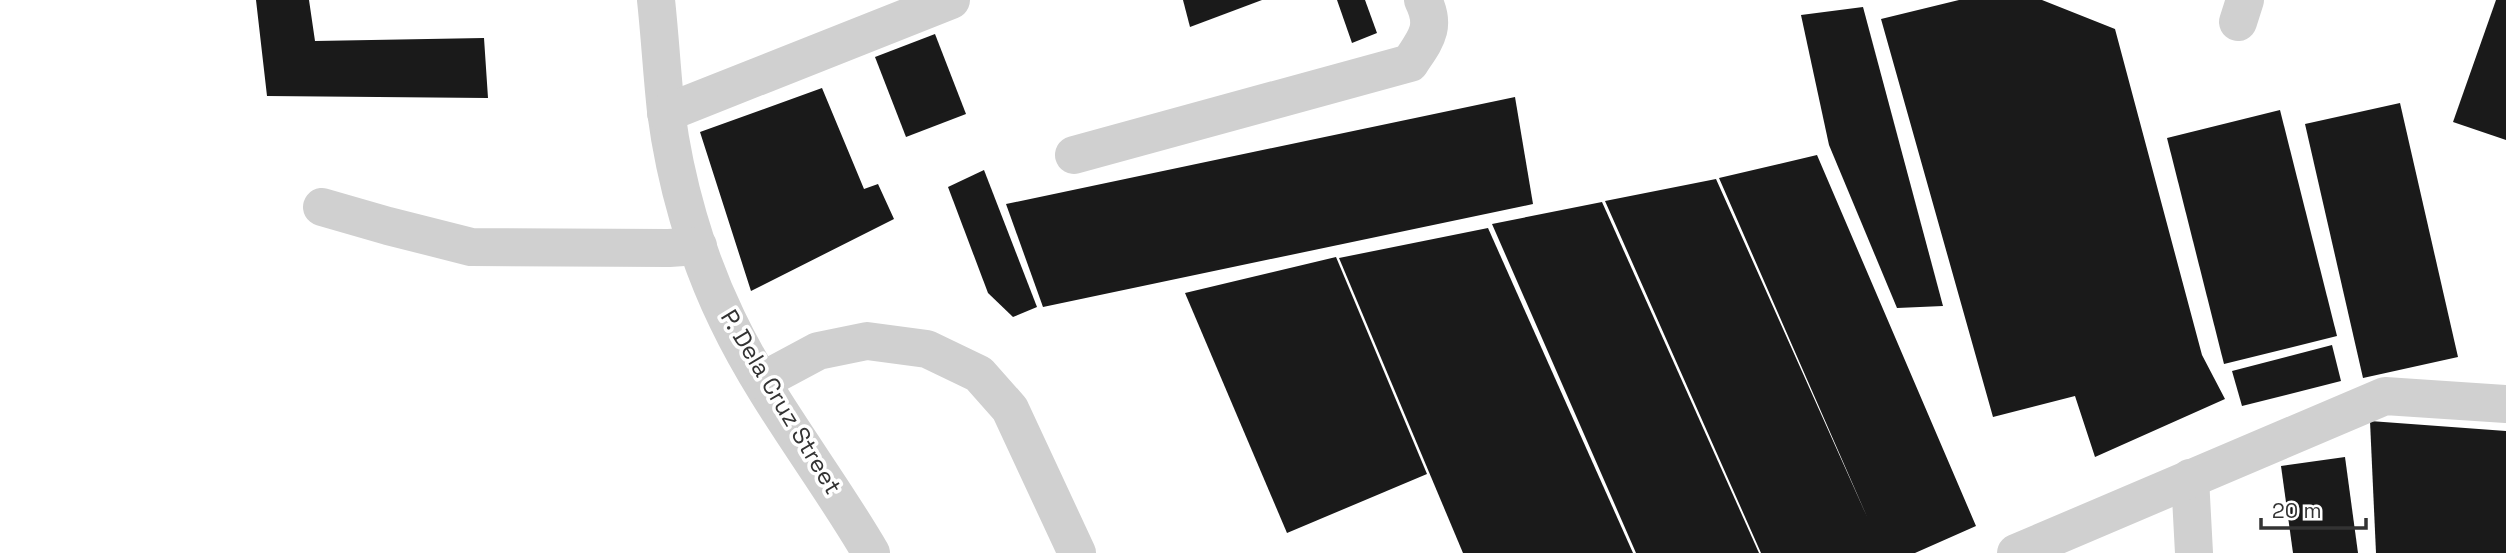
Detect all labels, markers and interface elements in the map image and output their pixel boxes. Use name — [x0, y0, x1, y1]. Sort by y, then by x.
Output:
street label: P. Dela Cruz Street — [714, 304, 849, 500]
scale bar — [2261, 486, 2366, 530]
text: 20 m — [2272, 497, 2322, 524]

